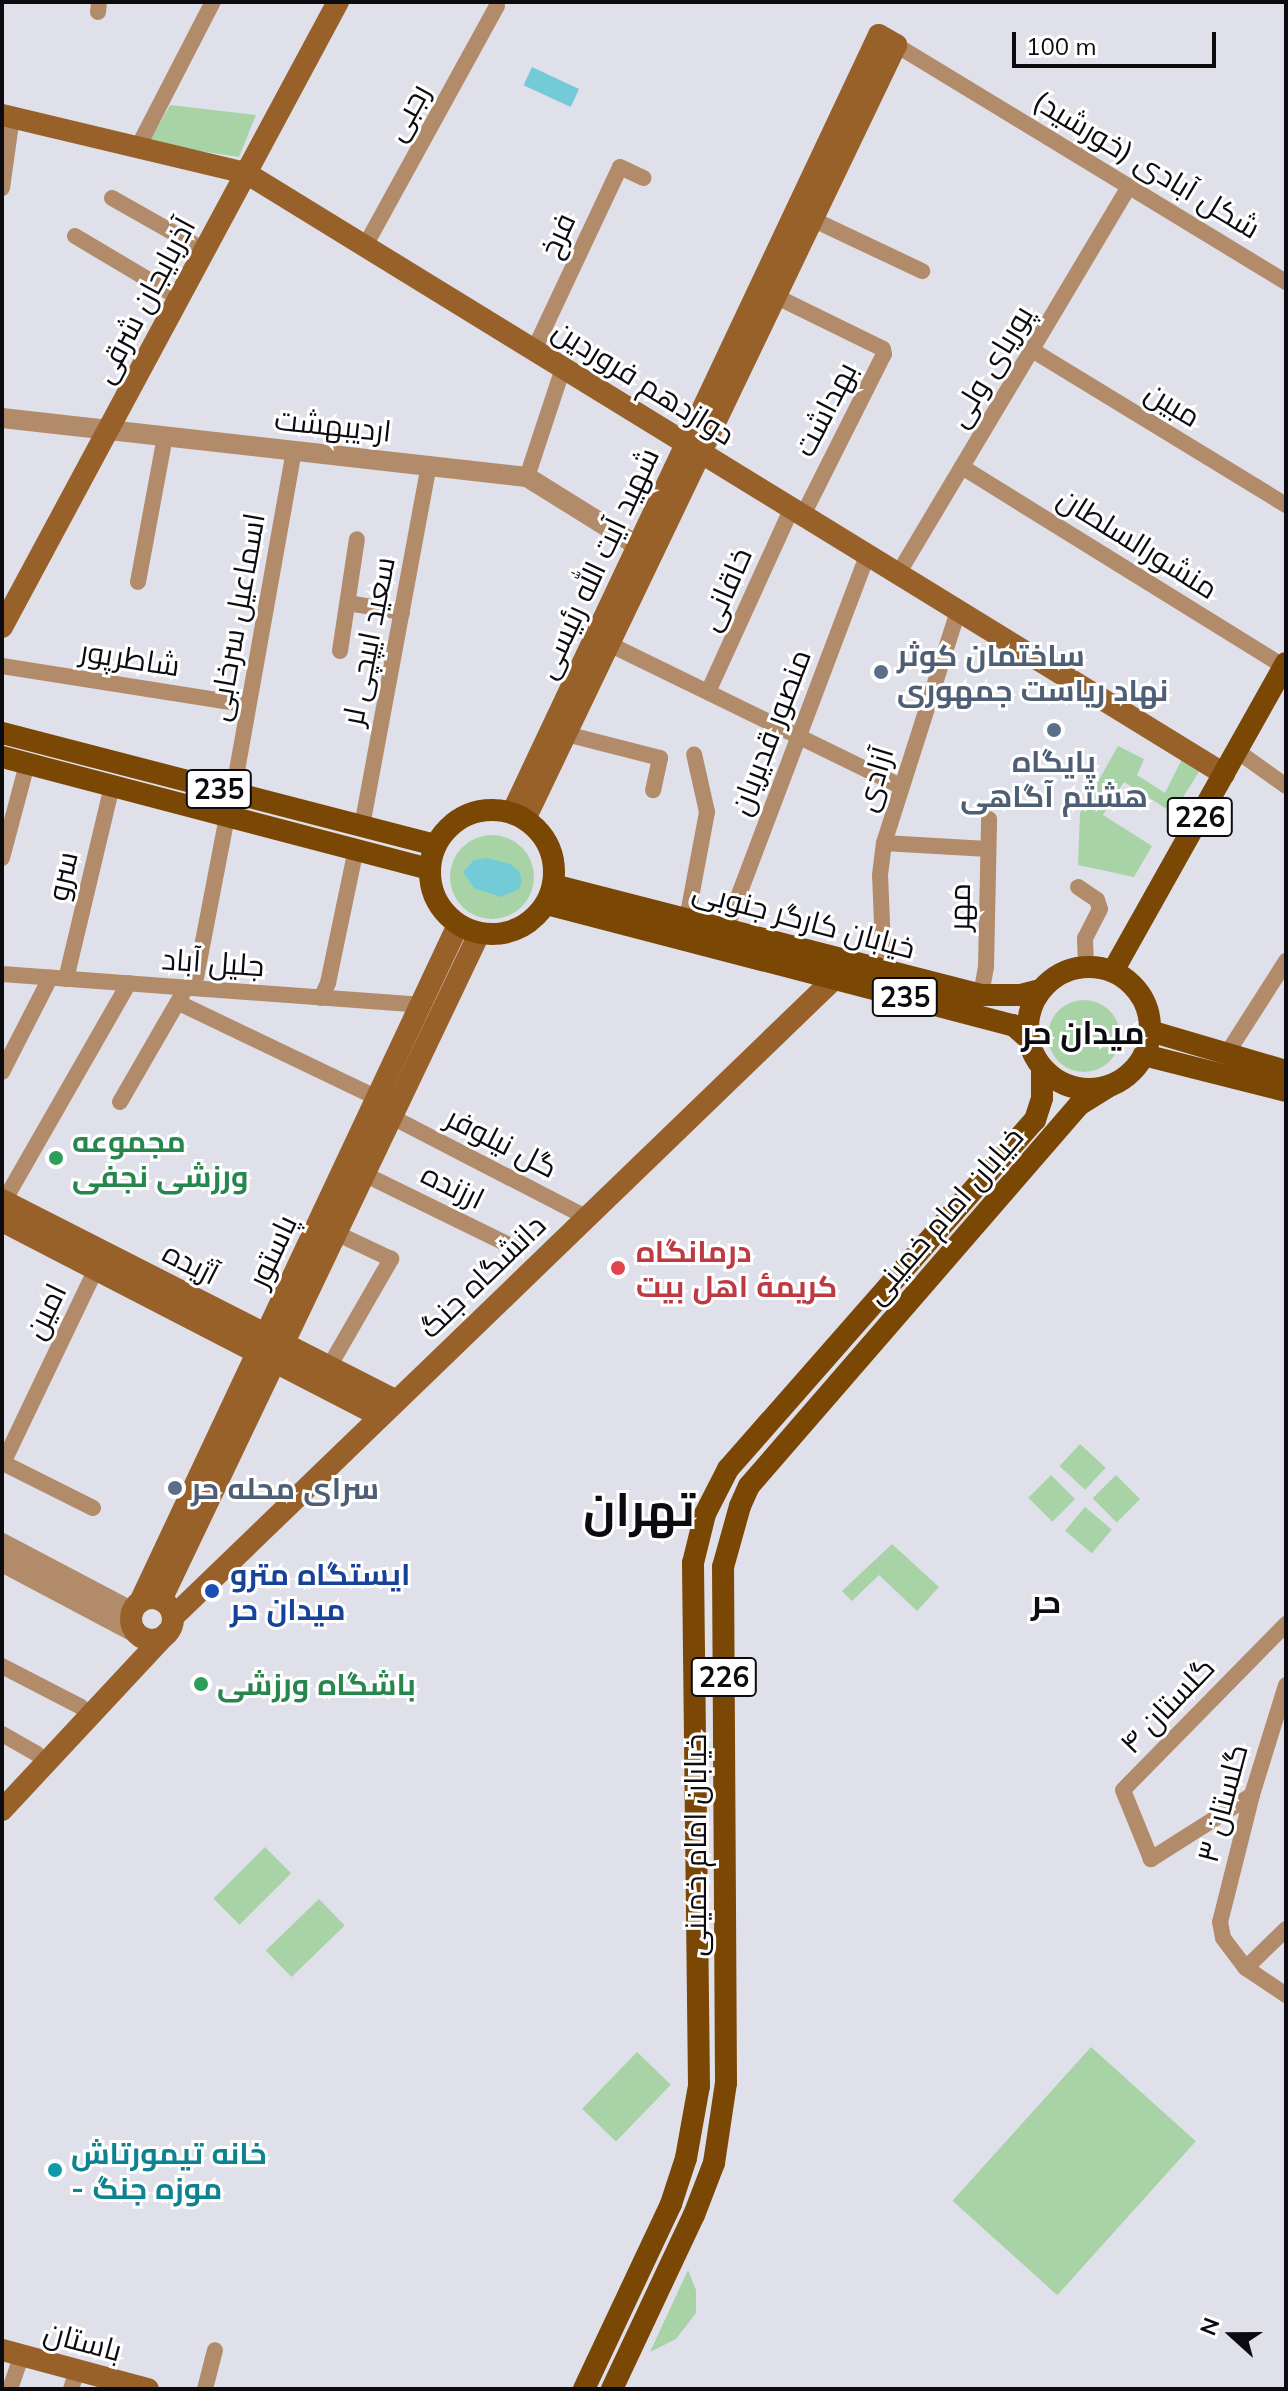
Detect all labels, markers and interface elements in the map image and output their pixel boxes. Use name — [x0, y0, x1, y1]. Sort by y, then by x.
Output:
scale bar — [1016, 16, 1220, 66]
text: 100 m — [1026, 31, 1097, 61]
street label: رجبی — [377, 77, 437, 147]
street label: شکل آبادی (خورشید) — [1027, 82, 1267, 246]
street label: فرخ — [531, 207, 583, 263]
street label: آذربایجان شرقی — [85, 211, 203, 389]
street label: پوریای ولی — [940, 298, 1040, 434]
street label: دوازدهم فروردین — [546, 312, 742, 452]
street label: بهداشت — [786, 356, 864, 462]
street label: مبین — [1139, 374, 1207, 434]
street label: اردیبهشت — [273, 401, 393, 449]
street label: شهید آیت الله رئیسی — [528, 442, 666, 684]
street label: منشورالسلطان — [1051, 480, 1225, 606]
street label: اسماعیل سرخابی — [200, 510, 272, 724]
street label: خاقانی — [691, 542, 759, 636]
street label: سعید ایپچی لر — [334, 554, 402, 728]
street label: شاطرپور — [78, 632, 182, 684]
place label: ساختمان کوثر نهاد ریاست جمهوری — [897, 637, 1168, 708]
street label: منصور قدیریان — [722, 644, 818, 820]
marker: ساختمان کوثر نهاد ریاست جمهوری — [872, 663, 890, 681]
marker: پایگاه هشتم آگاهی — [1045, 721, 1063, 739]
street label: آزادی — [847, 742, 901, 816]
place label: پایگاه هشتم آگاهی — [960, 743, 1148, 814]
road number: 235 — [185, 765, 253, 813]
road number: 226 — [1166, 793, 1234, 841]
street label: سرو — [39, 848, 85, 904]
street label: خیابان کارگر جنوبی — [689, 872, 919, 966]
street label: مهر — [941, 883, 977, 931]
street label: جلیل آباد — [160, 940, 266, 984]
road number: 235 — [871, 973, 939, 1021]
district label: میدان حر — [1021, 1013, 1145, 1051]
street label: گل نیلوفر — [441, 1099, 563, 1185]
street label: خیابان امام خمینی — [857, 1119, 1031, 1311]
place label: مجموعه ورزشی نجفی — [72, 1123, 248, 1194]
marker: مجموعه ورزشی نجفی — [47, 1149, 65, 1167]
street label: ارزنده — [416, 1155, 490, 1217]
street label: دانشگاه جنگ — [411, 1207, 553, 1345]
street label: پاستور — [240, 1209, 304, 1293]
place label: درمانگاه کریمهٔ اهل بیت — [636, 1233, 837, 1304]
street label: آژیده — [157, 1234, 225, 1292]
marker: درمانگاه کریمهٔ اهل بیت — [607, 1257, 629, 1279]
street label: امین — [16, 1277, 74, 1345]
place label: سرای محله حر — [191, 1470, 379, 1506]
marker: سرای محله حر — [166, 1479, 184, 1497]
district label: تهران — [583, 1481, 695, 1537]
place label: ایستگاه مترو میدان حر — [230, 1556, 410, 1626]
marker: ایستگاه مترو میدان حر — [201, 1580, 223, 1602]
district label: حر — [1031, 1582, 1061, 1620]
street label: گلستان ۴ — [1112, 1649, 1222, 1761]
road number: 226 — [690, 1653, 758, 1701]
place label: باشگاه ورزشی — [217, 1666, 416, 1702]
marker: باشگاه ورزشی — [192, 1675, 210, 1693]
street label: خیابان امام خمینی — [677, 1734, 713, 1956]
street label: گلستان ۳ — [1189, 1740, 1255, 1866]
place label: خانه تیمورتاش - موزه جنگ — [71, 2135, 267, 2206]
marker: خانه تیمورتاش - موزه جنگ — [46, 2161, 64, 2179]
north arrow — [1192, 2295, 1272, 2375]
street label: باستان — [40, 2313, 126, 2369]
text: N — [1194, 2314, 1226, 2339]

